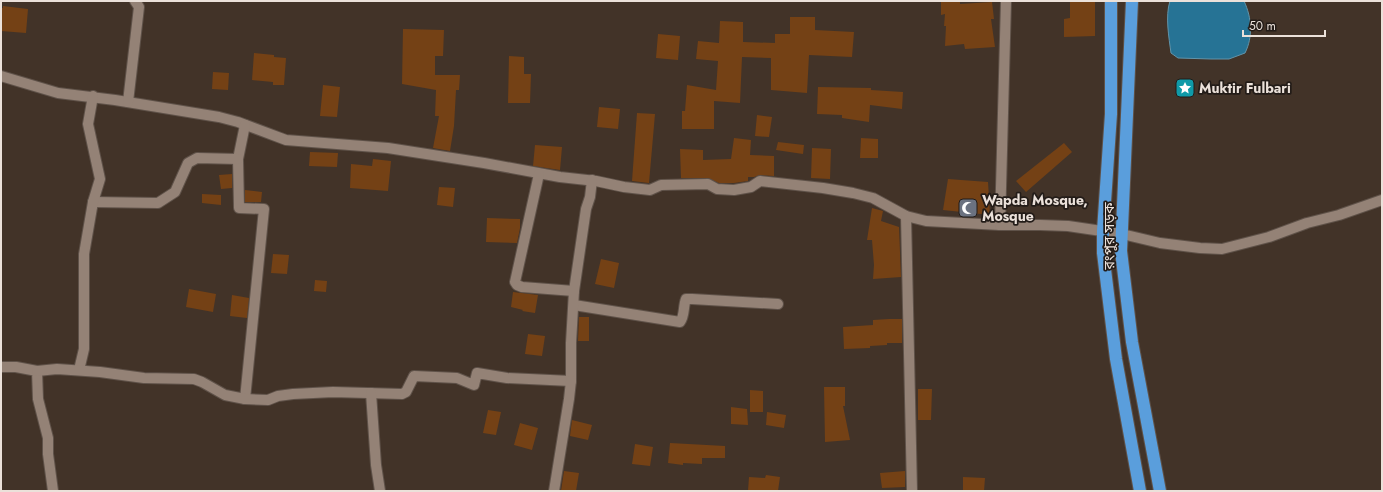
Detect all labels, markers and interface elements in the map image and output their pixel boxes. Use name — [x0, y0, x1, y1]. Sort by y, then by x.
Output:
scale bar — [1243, 12, 1325, 38]
text: 50 m — [1249, 17, 1276, 35]
place icon: Muktir Fulbari — [1174, 77, 1196, 99]
place label: Muktir Fulbari — [1199, 78, 1291, 98]
place label: Wapda Mosque, Mosque — [982, 190, 1088, 226]
mosque icon: Wapda Mosque, Mosque — [957, 197, 979, 219]
street label: রংপুর সড়ক — [1099, 202, 1119, 271]

